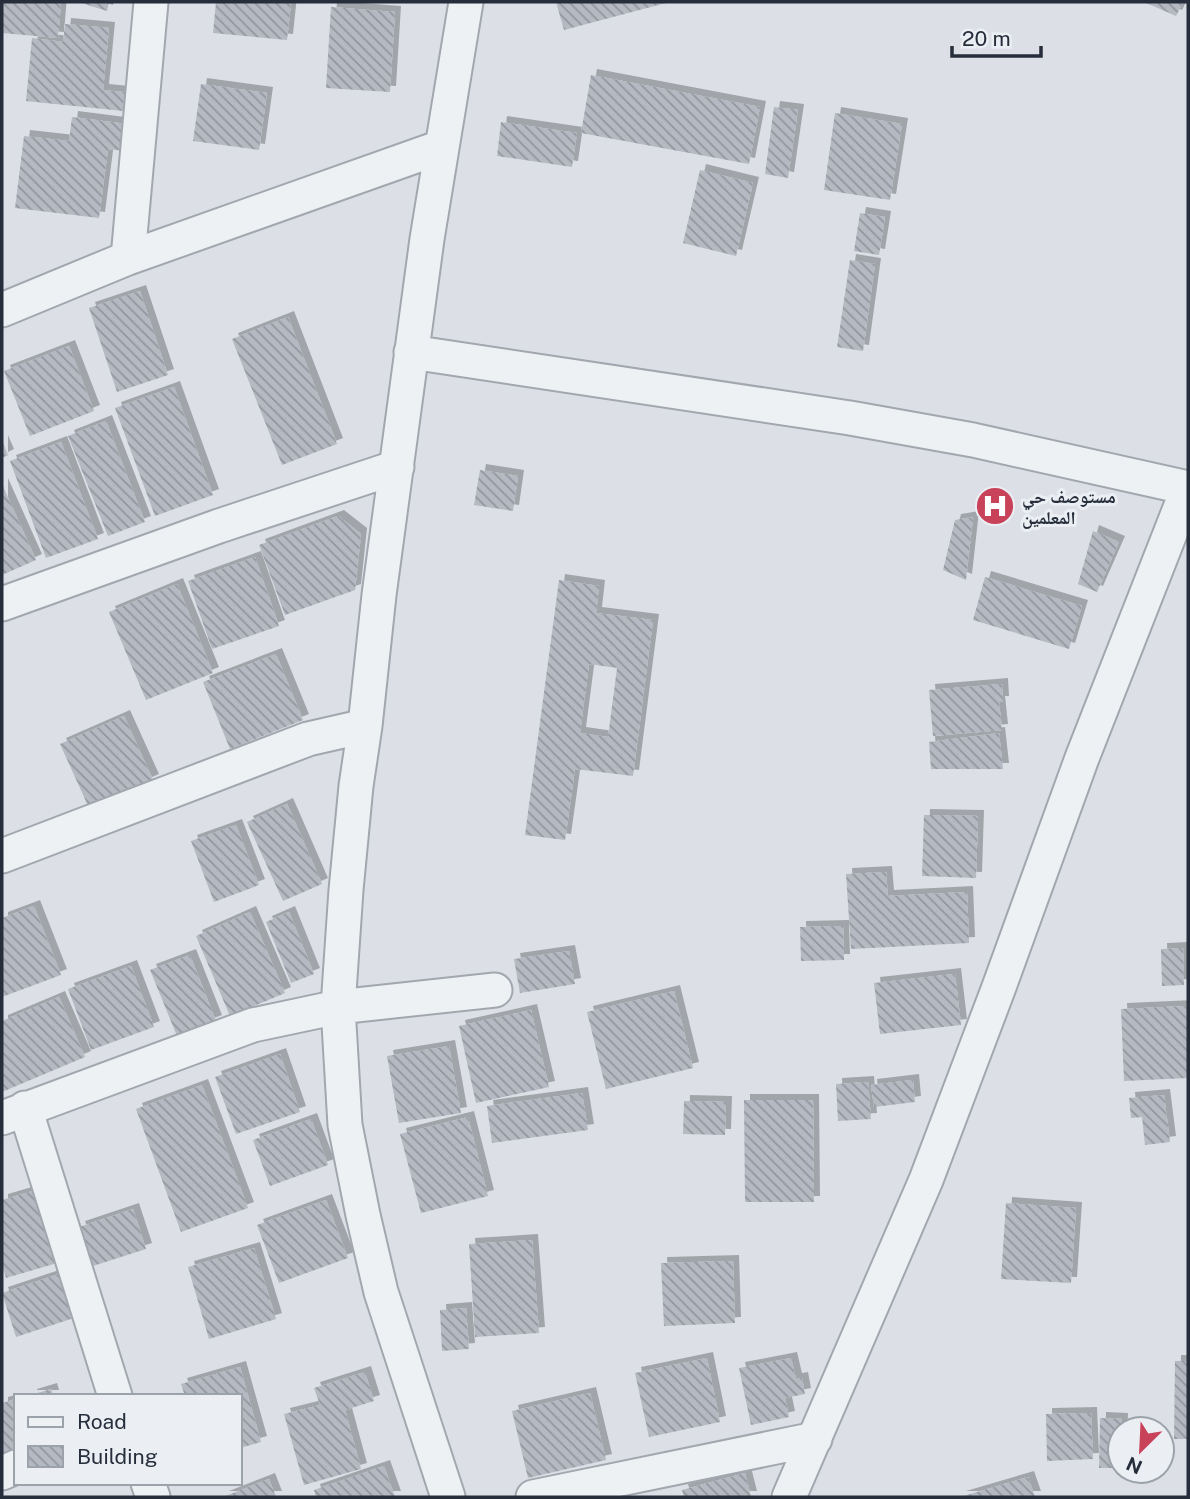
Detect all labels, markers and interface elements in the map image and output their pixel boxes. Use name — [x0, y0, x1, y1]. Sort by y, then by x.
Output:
scale bar — [952, 14, 1041, 58]
text: 20 m — [962, 26, 1011, 51]
hospital icon: مستوصف حي المعلمين — [974, 485, 1016, 527]
place label: مستوصف حي المعلمين — [1022, 486, 1116, 529]
legend — [14, 1394, 242, 1485]
text: Road — [77, 1409, 127, 1434]
north arrow — [1106, 1415, 1176, 1485]
text: Building — [77, 1444, 158, 1469]
text: N — [1123, 1452, 1145, 1479]

